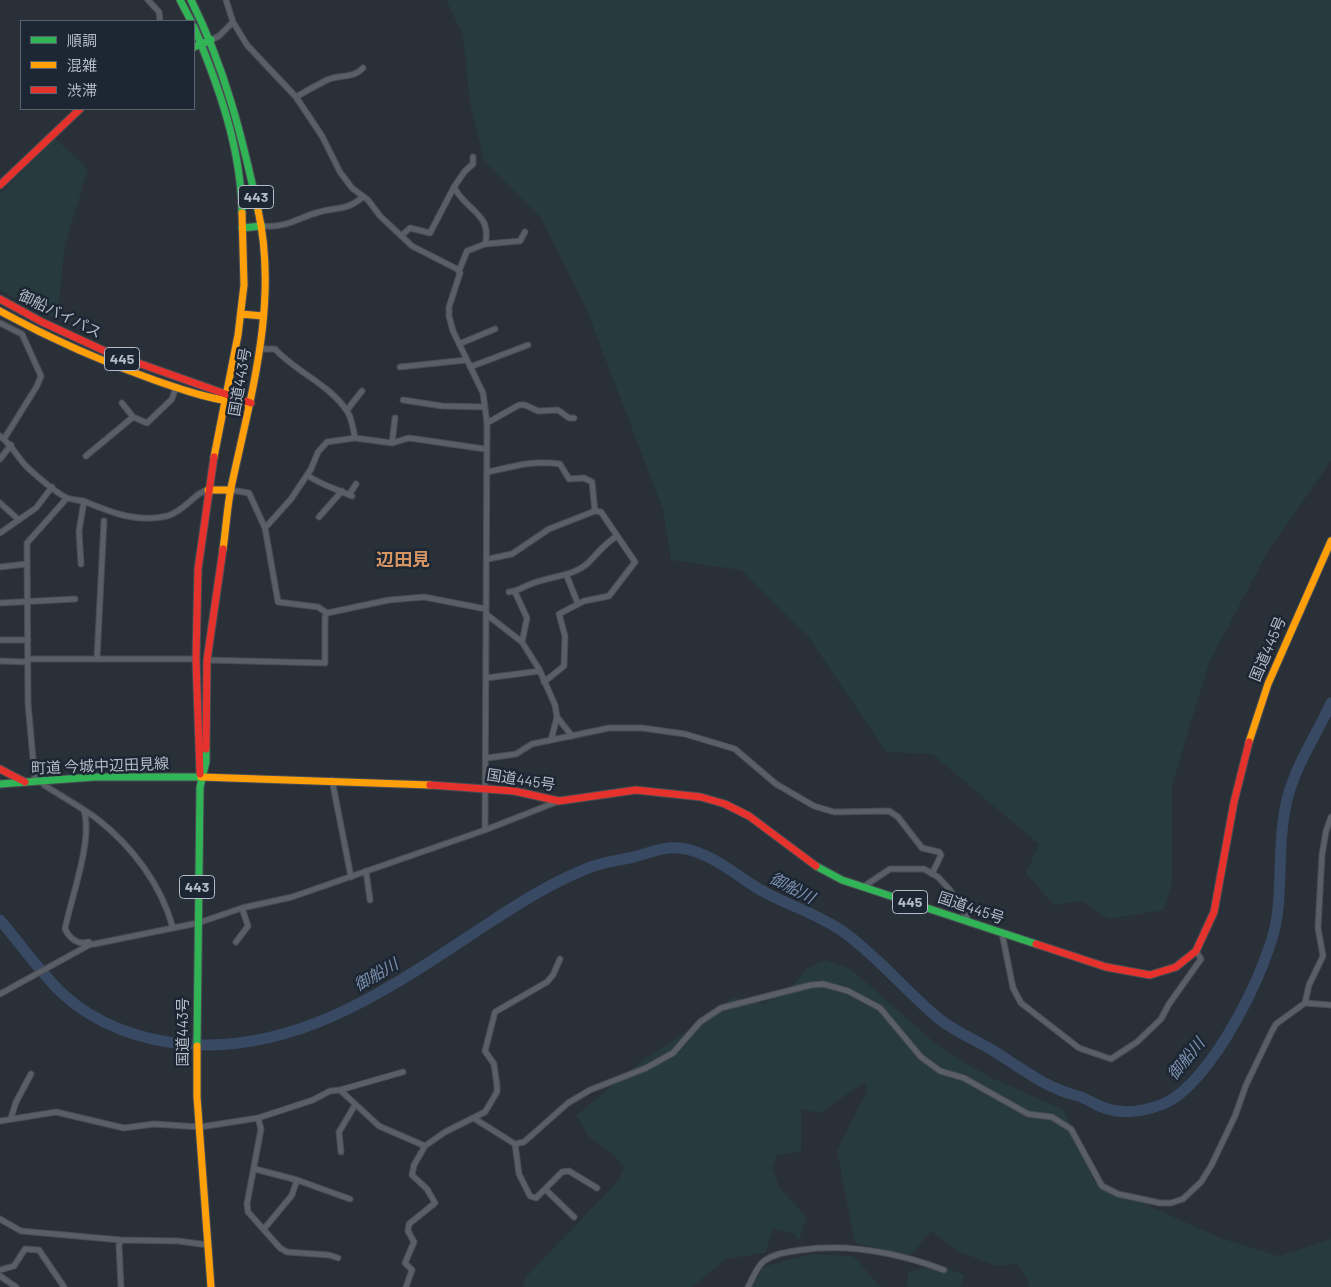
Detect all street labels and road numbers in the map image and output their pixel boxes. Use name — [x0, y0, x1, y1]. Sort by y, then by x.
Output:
road number: 443 — [238, 186, 274, 208]
street label: 御船バイパス — [16, 286, 104, 342]
street label: 国道443号 — [225, 346, 255, 418]
road number: 445 — [104, 348, 140, 370]
street label: 国道445号 — [1246, 614, 1290, 684]
street label: 町道 今城中辺田見線 — [31, 755, 169, 777]
street label: 国道445号 — [485, 766, 557, 794]
road number: 443 — [180, 876, 214, 899]
street label: 国道445号 — [935, 888, 1007, 928]
road number: 445 — [892, 890, 928, 914]
street label: 国道443号 — [174, 997, 192, 1067]

